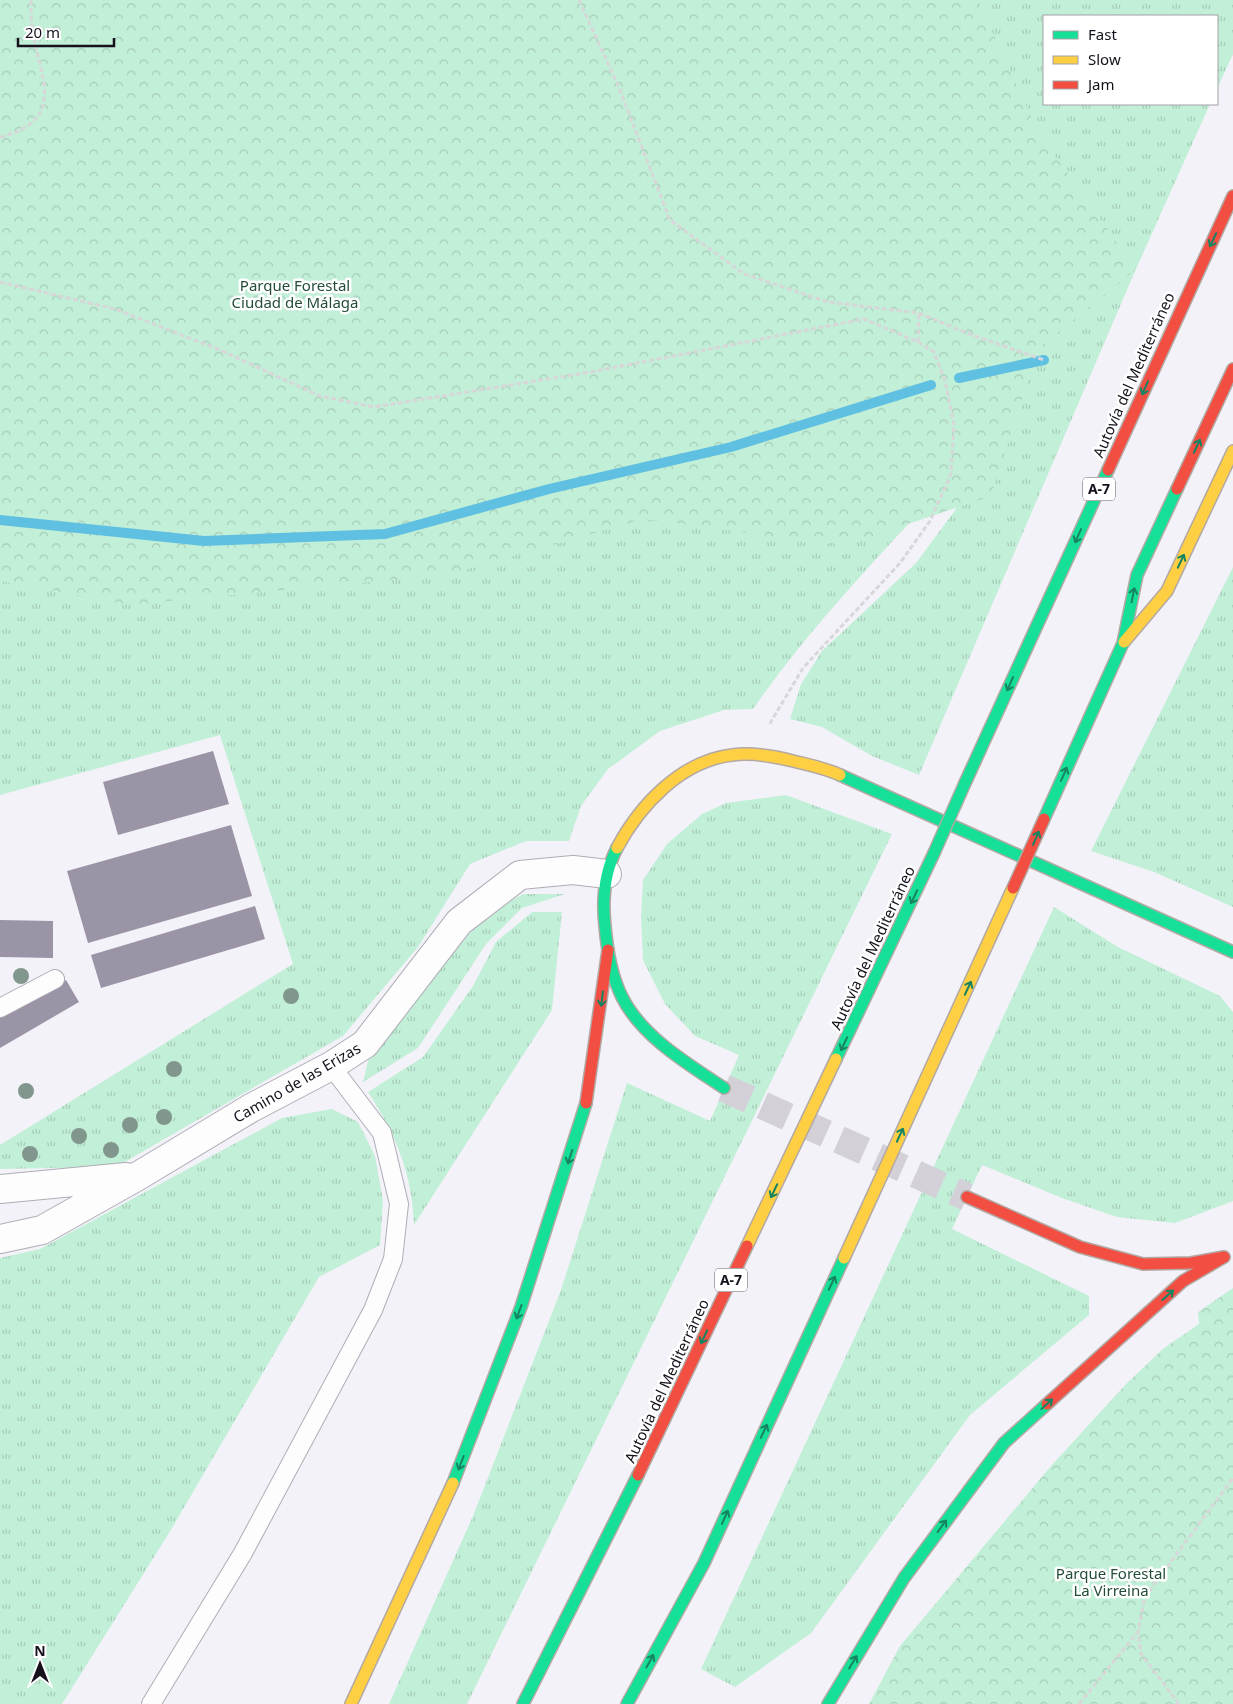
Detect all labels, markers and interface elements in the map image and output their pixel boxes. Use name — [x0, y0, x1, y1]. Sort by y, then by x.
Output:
scale bar — [18, 15, 114, 47]
legend — [1043, 15, 1218, 105]
text: 20 m — [25, 22, 60, 42]
text: Fast — [1088, 24, 1117, 44]
text: Slow — [1088, 49, 1121, 69]
text: Jam — [1086, 74, 1115, 94]
one-way arrow — [1207, 232, 1217, 247]
park label: Parque Forestal Ciudad de Málaga — [232, 275, 358, 312]
street label: Autovía del Mediterráneo — [1088, 289, 1179, 460]
one-way arrow — [1140, 380, 1149, 395]
one-way arrow — [1193, 439, 1202, 454]
road number: A-7 — [1083, 478, 1115, 500]
one-way arrow — [1072, 528, 1082, 543]
one-way arrow — [1177, 554, 1186, 569]
one-way arrow — [1129, 588, 1138, 604]
one-way arrow — [1005, 676, 1015, 691]
one-way arrow — [1060, 767, 1070, 782]
one-way arrow — [1032, 831, 1042, 846]
street label: Autovía del Mediterráneo — [825, 862, 919, 1033]
one-way arrow — [908, 889, 918, 904]
one-way arrow — [963, 981, 973, 996]
one-way arrow — [597, 990, 607, 1006]
one-way arrow — [838, 1036, 848, 1051]
street label: Camino de las Erizas — [229, 1037, 364, 1127]
one-way arrow — [896, 1128, 905, 1143]
one-way arrow — [565, 1149, 574, 1165]
one-way arrow — [769, 1183, 779, 1198]
road number: A-7 — [715, 1268, 747, 1292]
one-way arrow — [828, 1276, 837, 1291]
one-way arrow — [1162, 1289, 1175, 1301]
street label: Autovía del Mediterráneo — [619, 1295, 713, 1466]
one-way arrow — [514, 1304, 523, 1319]
one-way arrow — [699, 1329, 708, 1344]
one-way arrow — [1041, 1398, 1054, 1410]
one-way arrow — [760, 1424, 770, 1439]
one-way arrow — [456, 1455, 465, 1471]
one-way arrow — [720, 1510, 730, 1525]
one-way arrow — [937, 1519, 947, 1533]
park label: Parque Forestal La Virreina — [1056, 1563, 1166, 1600]
north arrow — [15, 1639, 65, 1689]
text: N — [34, 1641, 46, 1660]
one-way arrow — [646, 1655, 656, 1669]
one-way arrow — [849, 1656, 859, 1670]

